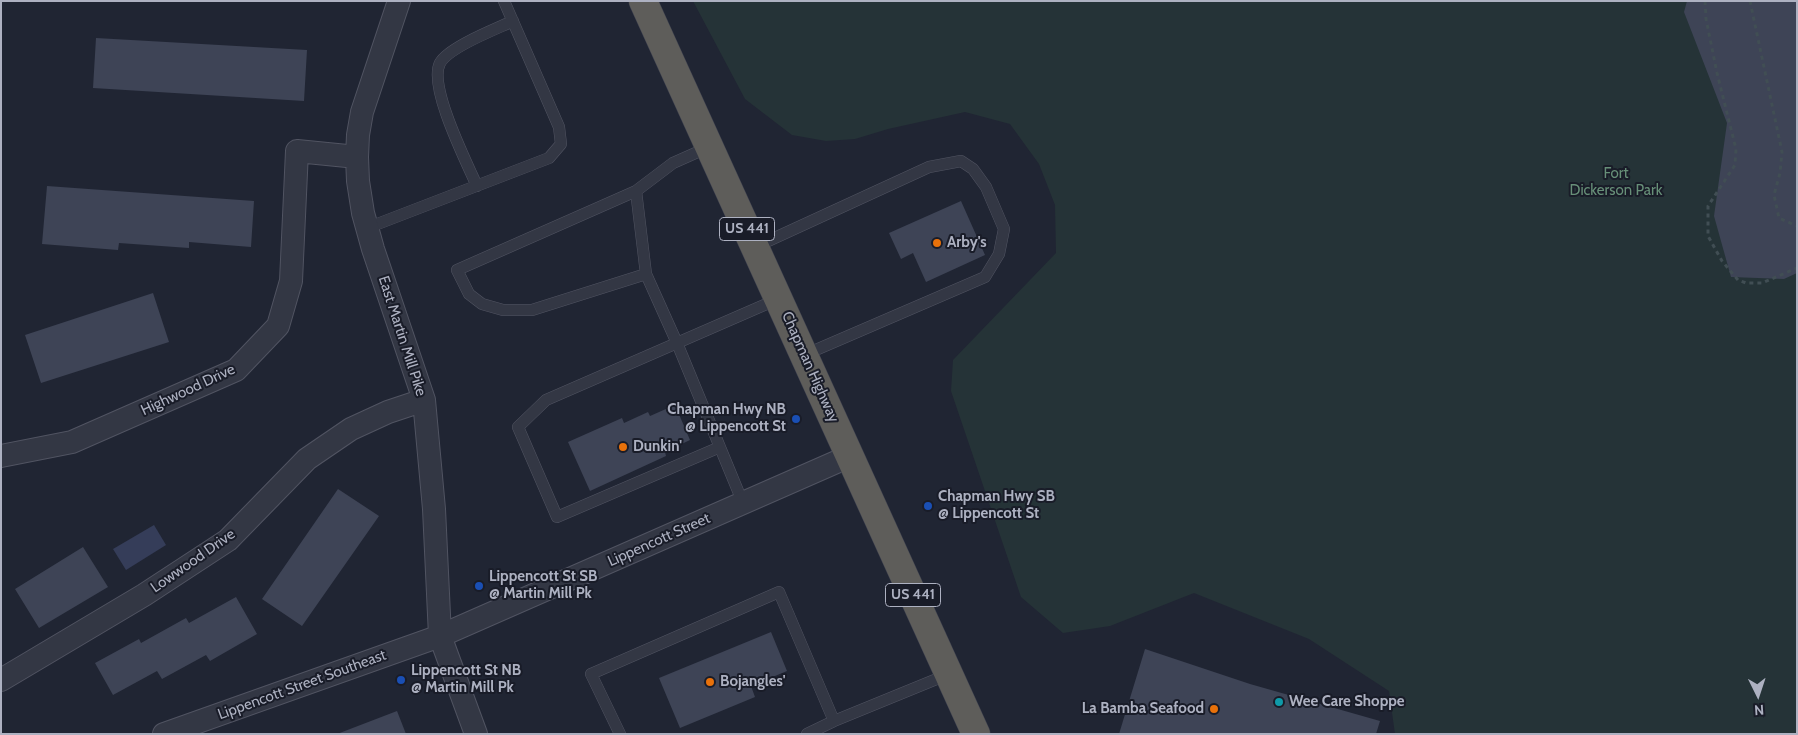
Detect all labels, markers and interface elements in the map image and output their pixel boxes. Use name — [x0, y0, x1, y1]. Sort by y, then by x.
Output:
park label: Fort Dickerson Park — [1570, 165, 1662, 200]
road number: US 441 — [720, 218, 774, 240]
place label: Arby's — [947, 234, 987, 252]
marker: Arby's — [931, 237, 943, 249]
street label: East Martin Mill Pike — [374, 274, 430, 398]
street label: Chapman Highway — [777, 309, 843, 425]
street label: Highwood Drive — [138, 360, 238, 420]
place label: Chapman Hwy NB @ Lippencott St — [667, 401, 786, 436]
marker: Chapman Hwy NB @ Lippencott St — [790, 413, 802, 425]
place label: Dunkin' — [633, 438, 682, 456]
marker: Dunkin' — [617, 441, 629, 453]
place label: Chapman Hwy SB @ Lippencott St — [938, 488, 1055, 523]
marker: Chapman Hwy SB @ Lippencott St — [922, 500, 934, 512]
street label: Lippencott Street — [605, 509, 713, 571]
street label: Lowwood Drive — [147, 525, 239, 597]
place label: Lippencott St SB @ Martin Mill Pk — [489, 568, 597, 603]
marker: Lippencott St SB @ Martin Mill Pk — [473, 580, 485, 592]
road number: US 441 — [886, 584, 940, 606]
street label: Lippencott Street Southeast — [215, 646, 389, 724]
place label: Lippencott St NB @ Martin Mill Pk — [411, 662, 521, 697]
north arrow — [1733, 670, 1783, 720]
place label: Bojangles' — [720, 673, 786, 691]
marker: Lippencott St NB @ Martin Mill Pk — [395, 674, 407, 686]
marker: Bojangles' — [704, 676, 716, 688]
place label: Wee Care Shoppe — [1289, 693, 1405, 711]
marker: Wee Care Shoppe — [1273, 696, 1285, 708]
place label: La Bamba Seafood — [1082, 700, 1204, 718]
text: N — [1753, 701, 1765, 719]
marker: La Bamba Seafood — [1208, 703, 1220, 715]

